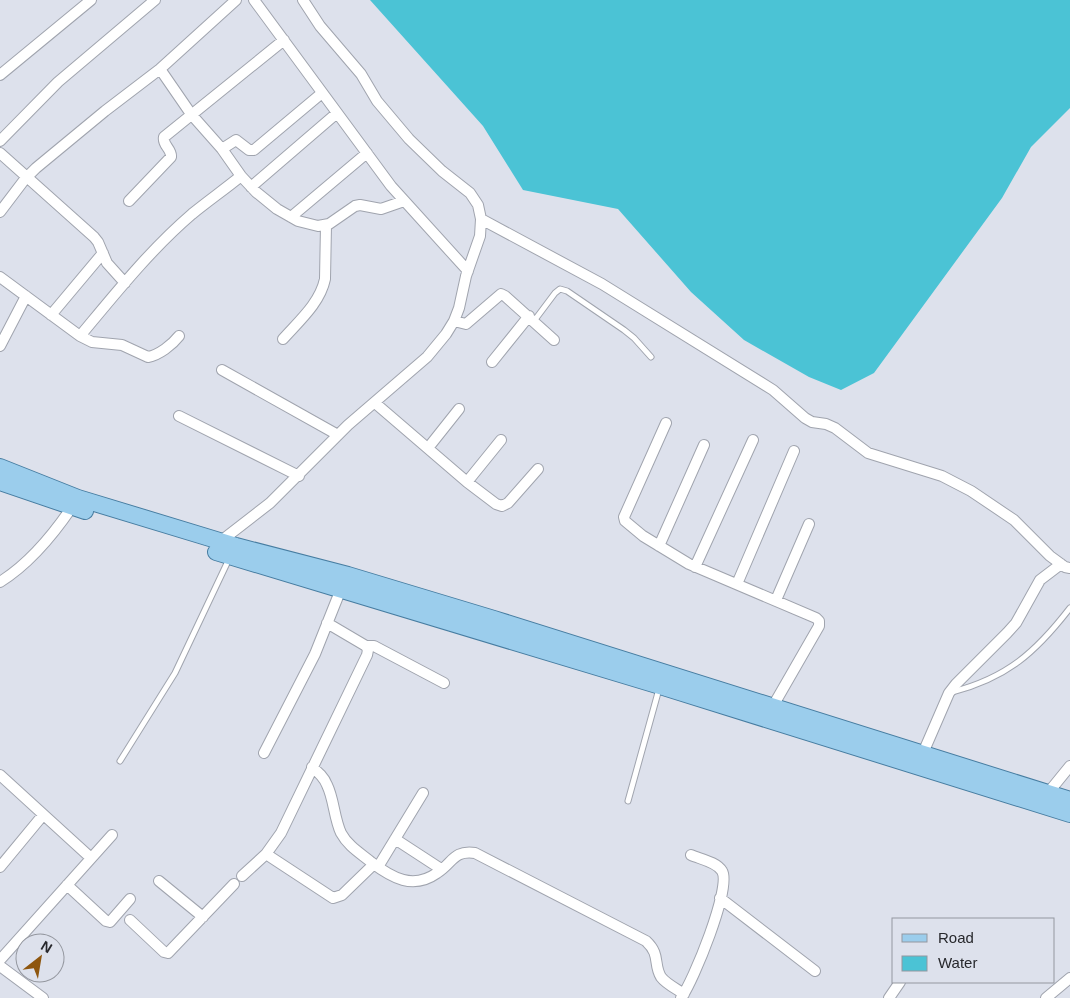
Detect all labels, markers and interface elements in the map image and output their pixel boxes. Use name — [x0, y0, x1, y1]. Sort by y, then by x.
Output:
legend — [892, 918, 1055, 983]
text: Road — [938, 929, 974, 946]
north arrow — [15, 933, 65, 983]
text: N — [38, 937, 55, 956]
text: Water — [938, 954, 977, 971]

